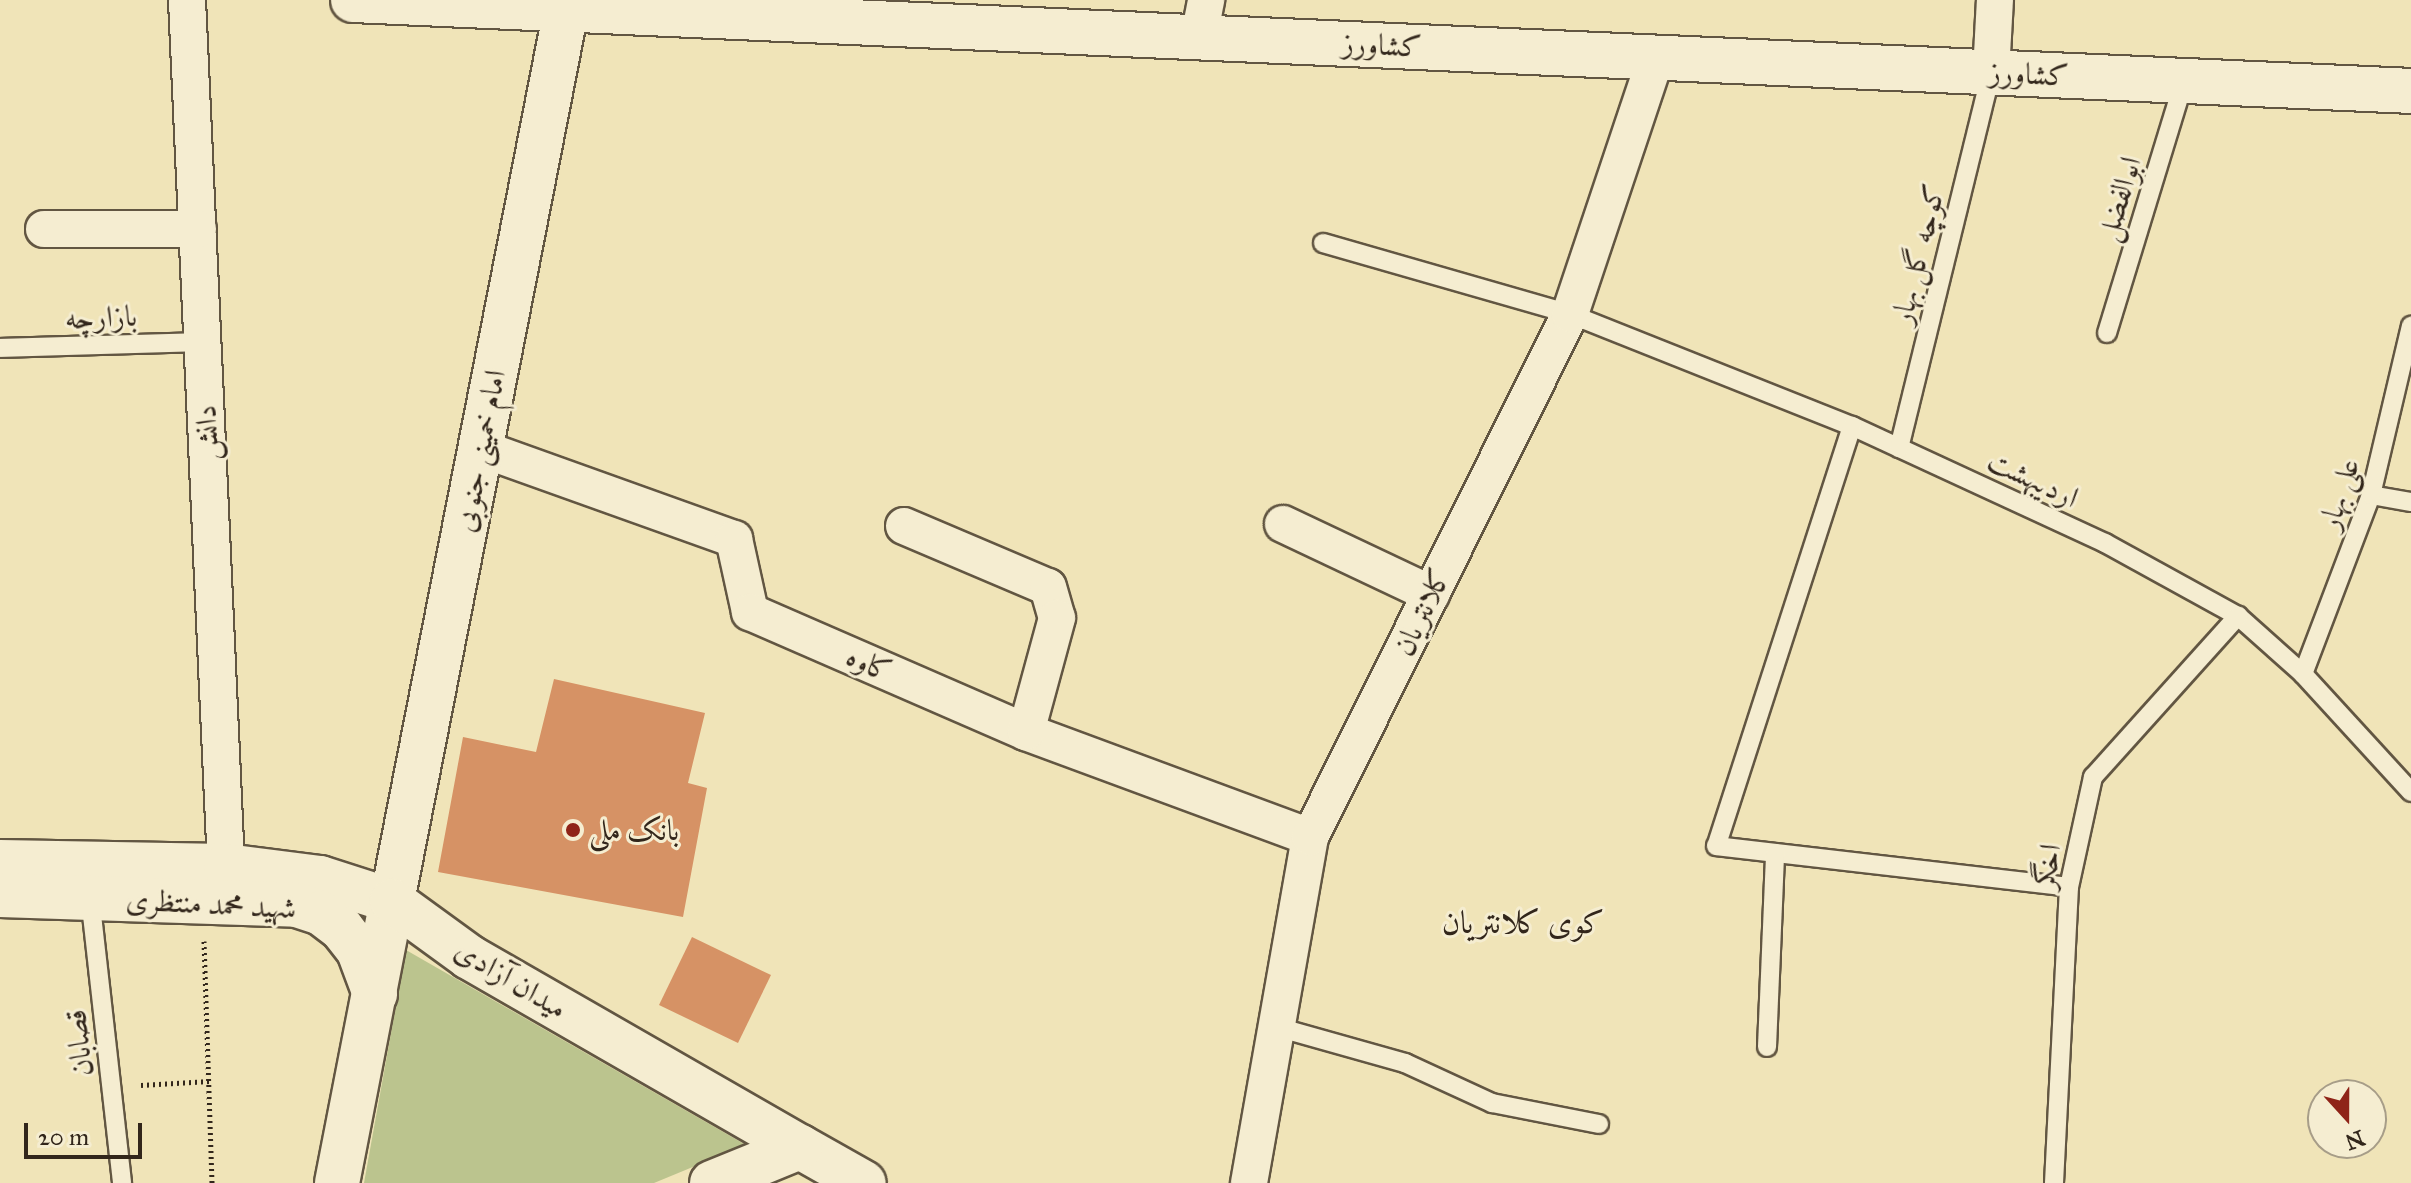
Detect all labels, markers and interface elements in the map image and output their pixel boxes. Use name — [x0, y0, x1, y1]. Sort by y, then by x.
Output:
street label: کشاورز — [1341, 25, 1423, 65]
street label: کشاورز — [1988, 54, 2070, 94]
street label: ابوالفضل — [2089, 152, 2149, 246]
street label: کوچه گل بهار — [1883, 180, 1953, 328]
street label: بازارچه — [64, 298, 138, 336]
street label: امام خمینی جنوبی — [447, 367, 513, 535]
street label: دانش — [188, 404, 226, 462]
street label: اردیبهشت — [1982, 442, 2084, 516]
street label: علی بهار — [2311, 454, 2367, 534]
street label: کلانتریان — [1385, 562, 1459, 662]
street label: کاوه — [841, 638, 897, 690]
place label: بانک ملی — [589, 812, 679, 848]
marker: بانک ملی — [564, 821, 582, 839]
street label: اخگر — [2025, 841, 2069, 891]
street label: شهید محمد منتظری — [125, 882, 297, 926]
district label: کوی کلانتریان — [1442, 904, 1604, 942]
street label: میدان آزادی — [448, 931, 574, 1027]
street label: قصابان — [58, 1008, 100, 1078]
north arrow — [2307, 1079, 2387, 1159]
scale bar — [28, 1107, 146, 1157]
text: 20 m — [38, 1122, 89, 1152]
text: N — [2342, 1124, 2369, 1156]

